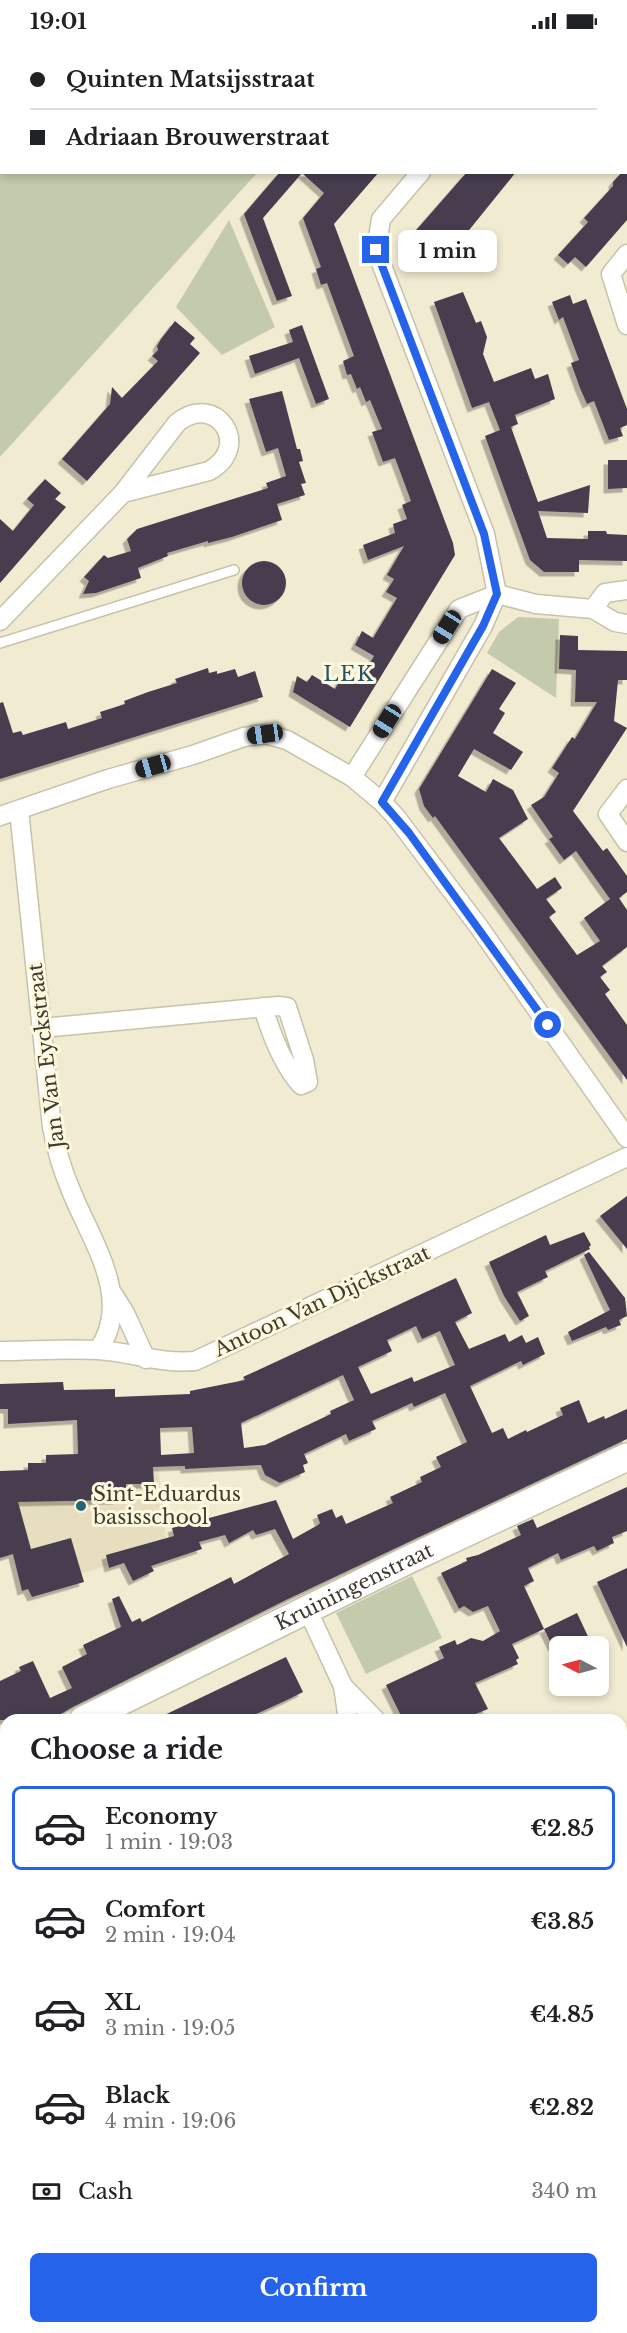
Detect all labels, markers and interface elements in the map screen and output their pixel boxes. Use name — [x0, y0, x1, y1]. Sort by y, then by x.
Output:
text: 19:01 — [30, 8, 87, 35]
text: Quinten Matsijsstraat — [66, 66, 315, 93]
text: Adriaan Brouwerstraat — [66, 124, 329, 151]
callout: 1 min — [397, 229, 496, 271]
route end — [362, 236, 389, 263]
text: 1 min — [419, 239, 476, 263]
car — [430, 607, 464, 647]
district label: LEK — [323, 661, 375, 687]
car — [370, 701, 404, 741]
car — [246, 723, 284, 745]
car — [133, 752, 173, 780]
street label: Jan Van Eyckstraat — [23, 961, 70, 1153]
route start — [534, 1011, 561, 1038]
street label: Antoon Van Dijckstraat — [209, 1240, 434, 1362]
place label: Sint-Eduardus basisschool — [92, 1482, 241, 1529]
marker: Sint-Eduardus basisschool — [74, 1499, 88, 1513]
street label: Kruiningenstraat — [271, 1538, 437, 1636]
north arrow — [549, 1636, 609, 1696]
map controls — [549, 1636, 609, 1696]
text: Choose a ride — [30, 1733, 223, 1766]
icon: car — [33, 1801, 87, 1855]
text: Economy — [105, 1803, 217, 1830]
text: €2.85 — [530, 1815, 594, 1842]
text: 1 min · 19:03 — [105, 1830, 233, 1854]
icon: car — [33, 1894, 87, 1948]
text: Comfort — [105, 1896, 205, 1923]
text: €3.85 — [530, 1908, 594, 1935]
text: 2 min · 19:04 — [105, 1923, 236, 1947]
icon: car — [33, 1987, 87, 2041]
text: XL — [105, 1989, 140, 2016]
text: €4.85 — [530, 2001, 594, 2028]
text: 3 min · 19:05 — [105, 2016, 235, 2040]
icon: car — [33, 2080, 87, 2134]
text: Black — [105, 2082, 170, 2109]
text: €2.82 — [529, 2094, 594, 2121]
text: 4 min · 19:06 — [105, 2109, 236, 2133]
icon: cash — [30, 2175, 63, 2208]
text: Cash — [78, 2178, 133, 2205]
text: 340 m — [532, 2179, 597, 2203]
button: Confirm — [30, 2253, 597, 2322]

